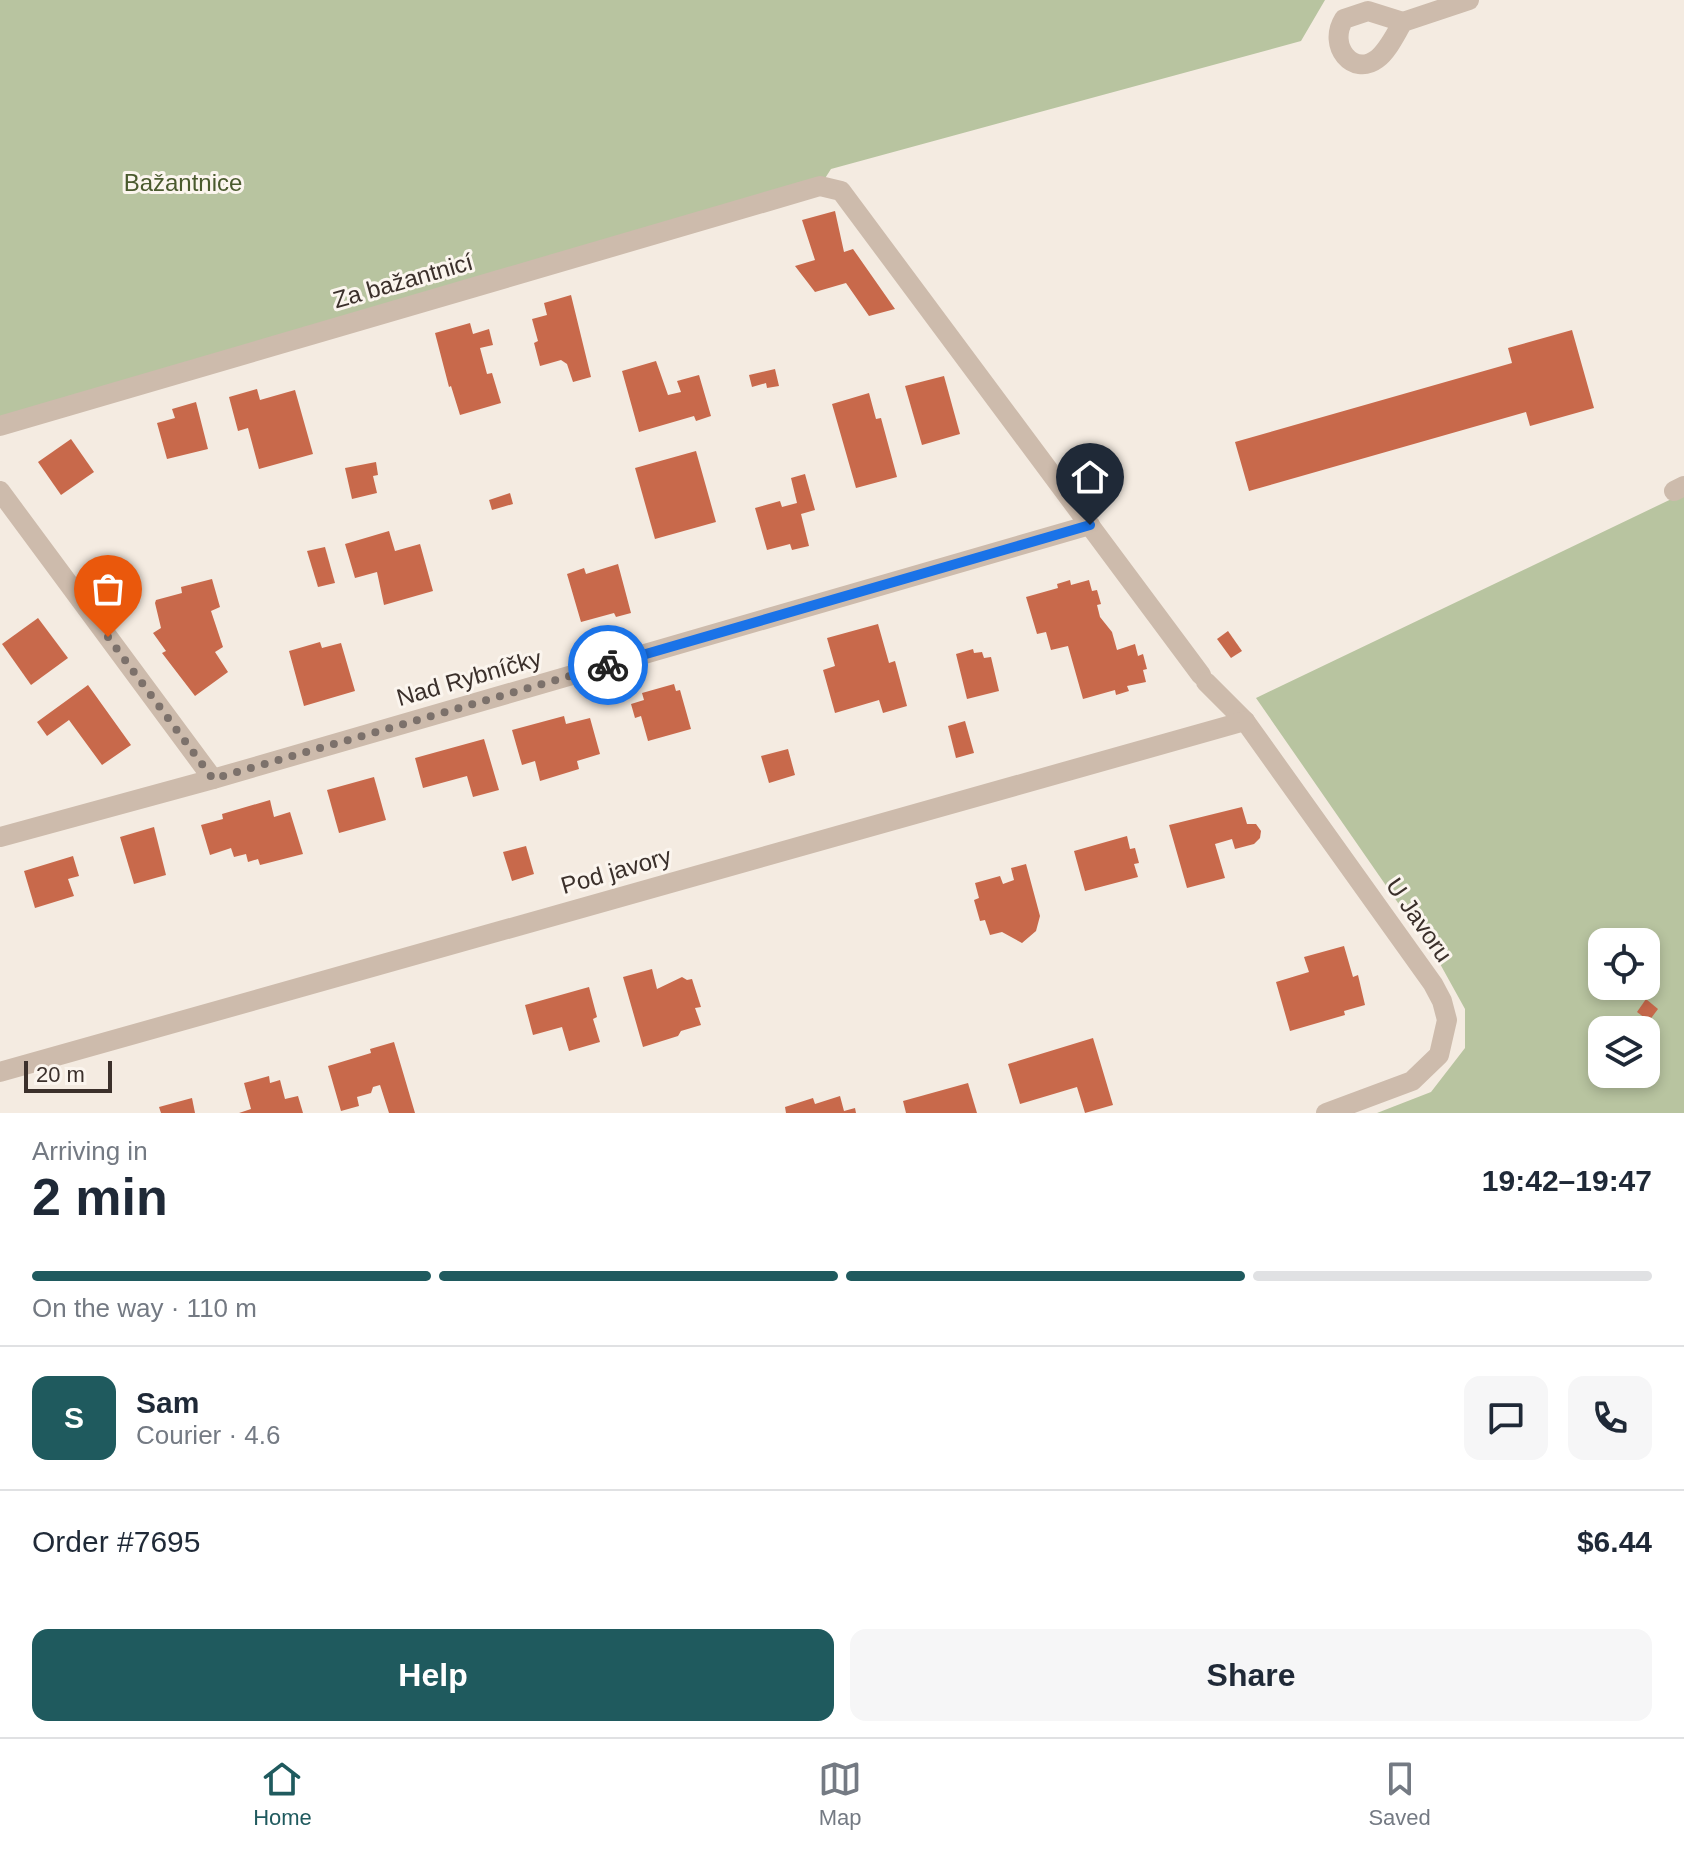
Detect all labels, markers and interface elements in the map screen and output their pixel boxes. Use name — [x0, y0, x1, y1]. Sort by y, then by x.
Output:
park label: Bažantnice — [124, 169, 242, 196]
street label: Za bažantnicí — [330, 248, 476, 313]
pin — [1056, 443, 1124, 525]
icon: home — [1068, 455, 1112, 499]
pin — [74, 555, 142, 637]
icon: bag — [86, 567, 130, 611]
courier — [568, 625, 648, 705]
icon: bike — [586, 643, 630, 687]
street label: Nad Rybníčky — [393, 644, 544, 711]
street label: Pod javory — [558, 842, 674, 899]
street label: U Javoru — [1381, 873, 1458, 967]
map controls — [1588, 928, 1660, 1088]
button: locate — [1588, 928, 1660, 1000]
button: layers — [1588, 1016, 1660, 1088]
scale bar — [24, 1057, 112, 1093]
text: 20 m — [36, 1062, 85, 1087]
text: Arriving in — [32, 1136, 148, 1166]
text: 19:42–19:47 — [1482, 1164, 1652, 1197]
text: 2 min — [32, 1168, 168, 1226]
text: On the way · 110 m — [32, 1293, 257, 1323]
button: chat — [1464, 1376, 1548, 1460]
button: phone — [1568, 1376, 1652, 1460]
text: Sam — [136, 1386, 199, 1419]
text: S — [64, 1401, 84, 1434]
text: Courier · 4.6 — [136, 1420, 281, 1450]
text: Order #7695 — [32, 1525, 200, 1558]
text: $6.44 — [1577, 1525, 1652, 1558]
button: Help — [32, 1629, 834, 1721]
button: Share — [850, 1629, 1652, 1721]
tab: Home — [253, 1757, 312, 1831]
tab: Map — [818, 1757, 862, 1831]
tab: Saved — [1368, 1757, 1431, 1831]

